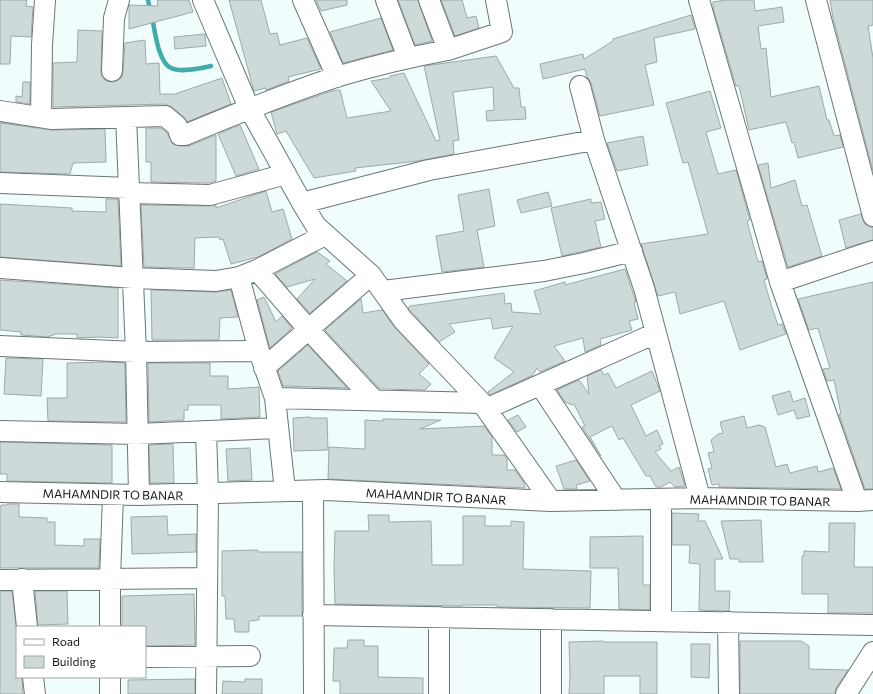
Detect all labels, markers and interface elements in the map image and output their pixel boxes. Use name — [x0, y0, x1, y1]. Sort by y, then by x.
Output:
street label: MAHAMNDIR TO BANAR — [365, 485, 507, 507]
street label: MAHAMNDIR TO BANAR — [42, 486, 184, 502]
street label: MAHAMNDIR TO BANAR — [689, 492, 831, 508]
legend — [16, 626, 146, 678]
text: Road — [52, 634, 80, 648]
text: Building — [52, 654, 96, 668]

